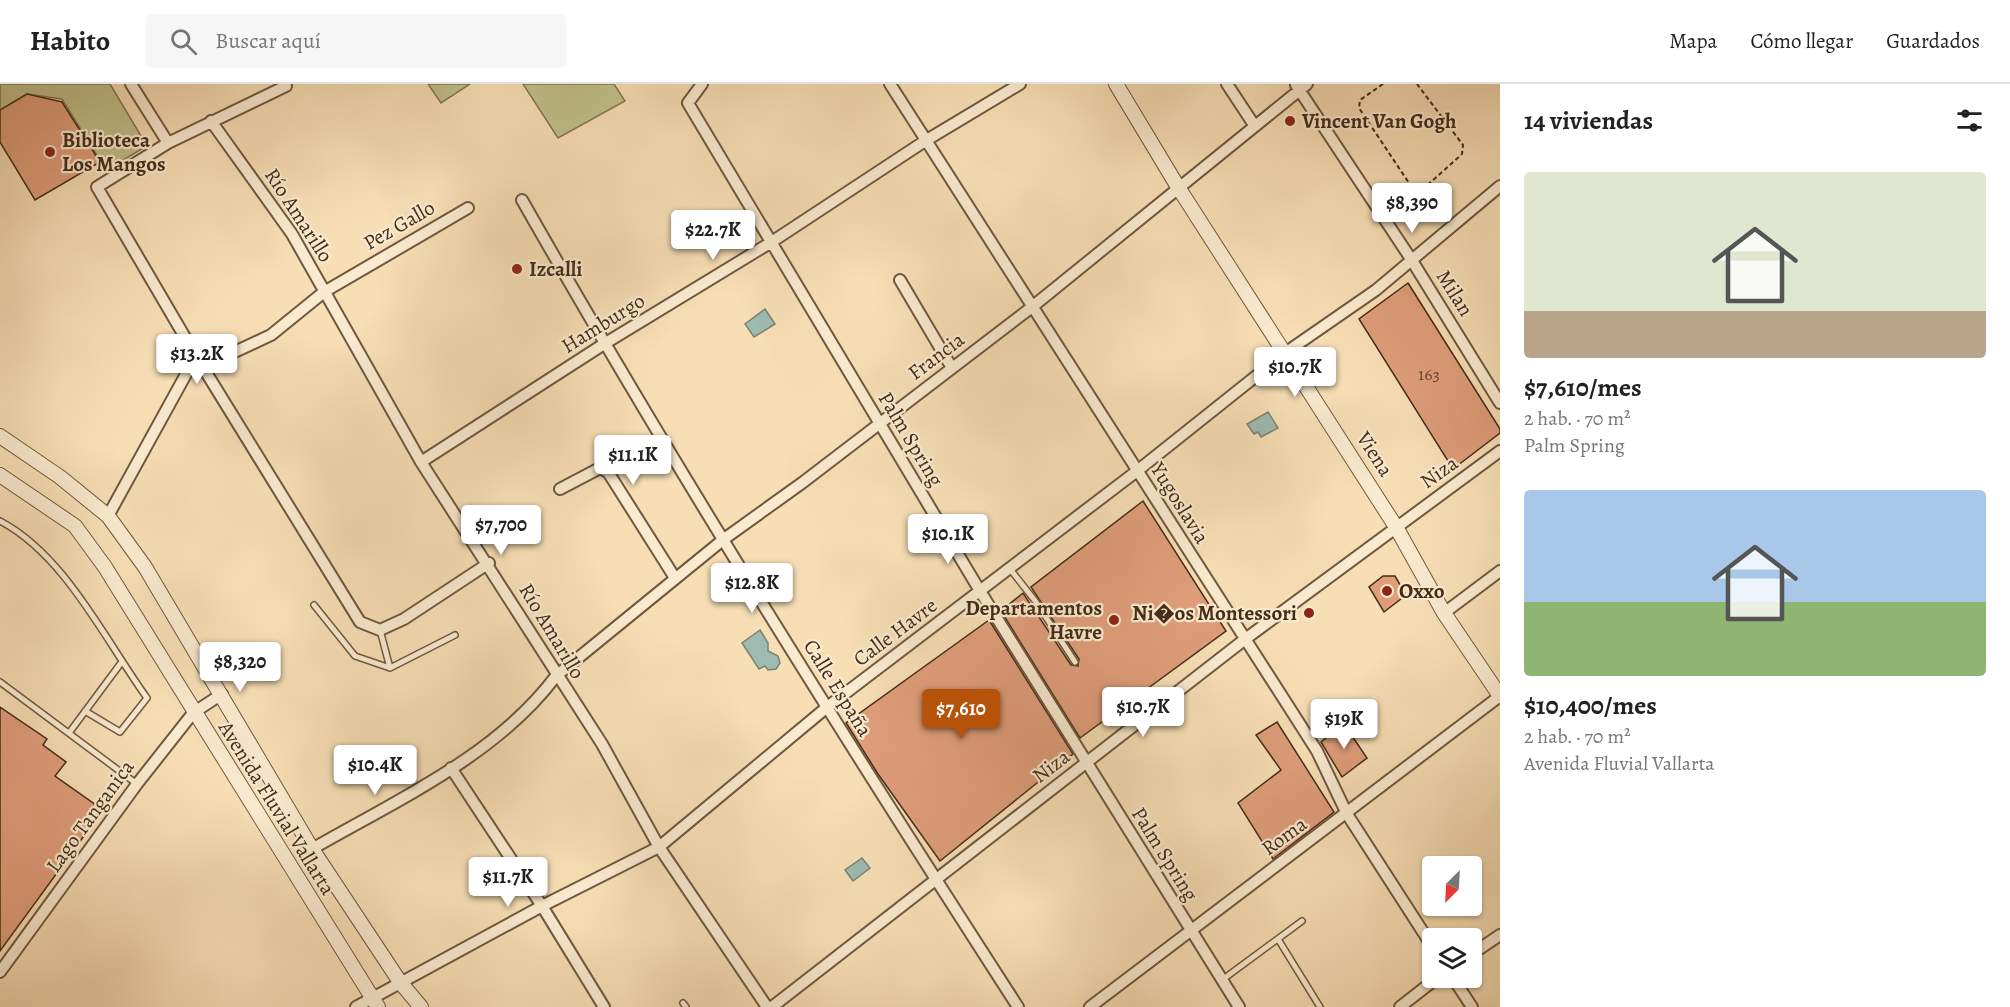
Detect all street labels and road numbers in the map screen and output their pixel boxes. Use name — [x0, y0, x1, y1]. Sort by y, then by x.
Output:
street label: Río Amarillo — [258, 163, 340, 267]
street label: Pez Gallo — [358, 193, 440, 257]
street label: Milan — [1430, 264, 1480, 322]
street label: Hamburgo — [556, 286, 650, 360]
street label: Francia — [902, 325, 970, 386]
street label: Palm Spring — [872, 386, 951, 492]
street label: Viena — [1349, 425, 1400, 482]
street label: Niza — [1414, 449, 1464, 495]
street label: Yugoslavia — [1143, 456, 1216, 549]
street label: Río Amarillo — [512, 578, 592, 684]
street label: Calle Havre — [847, 591, 943, 673]
street label: Calle España — [797, 634, 879, 742]
street label: Avenida Fluvial Vallarta — [212, 715, 342, 900]
street label: Niza — [1026, 743, 1076, 789]
street label: Lago Tanganica — [40, 754, 141, 878]
street label: Palm Spring — [1125, 802, 1205, 907]
street label: Roma — [1256, 810, 1313, 862]

